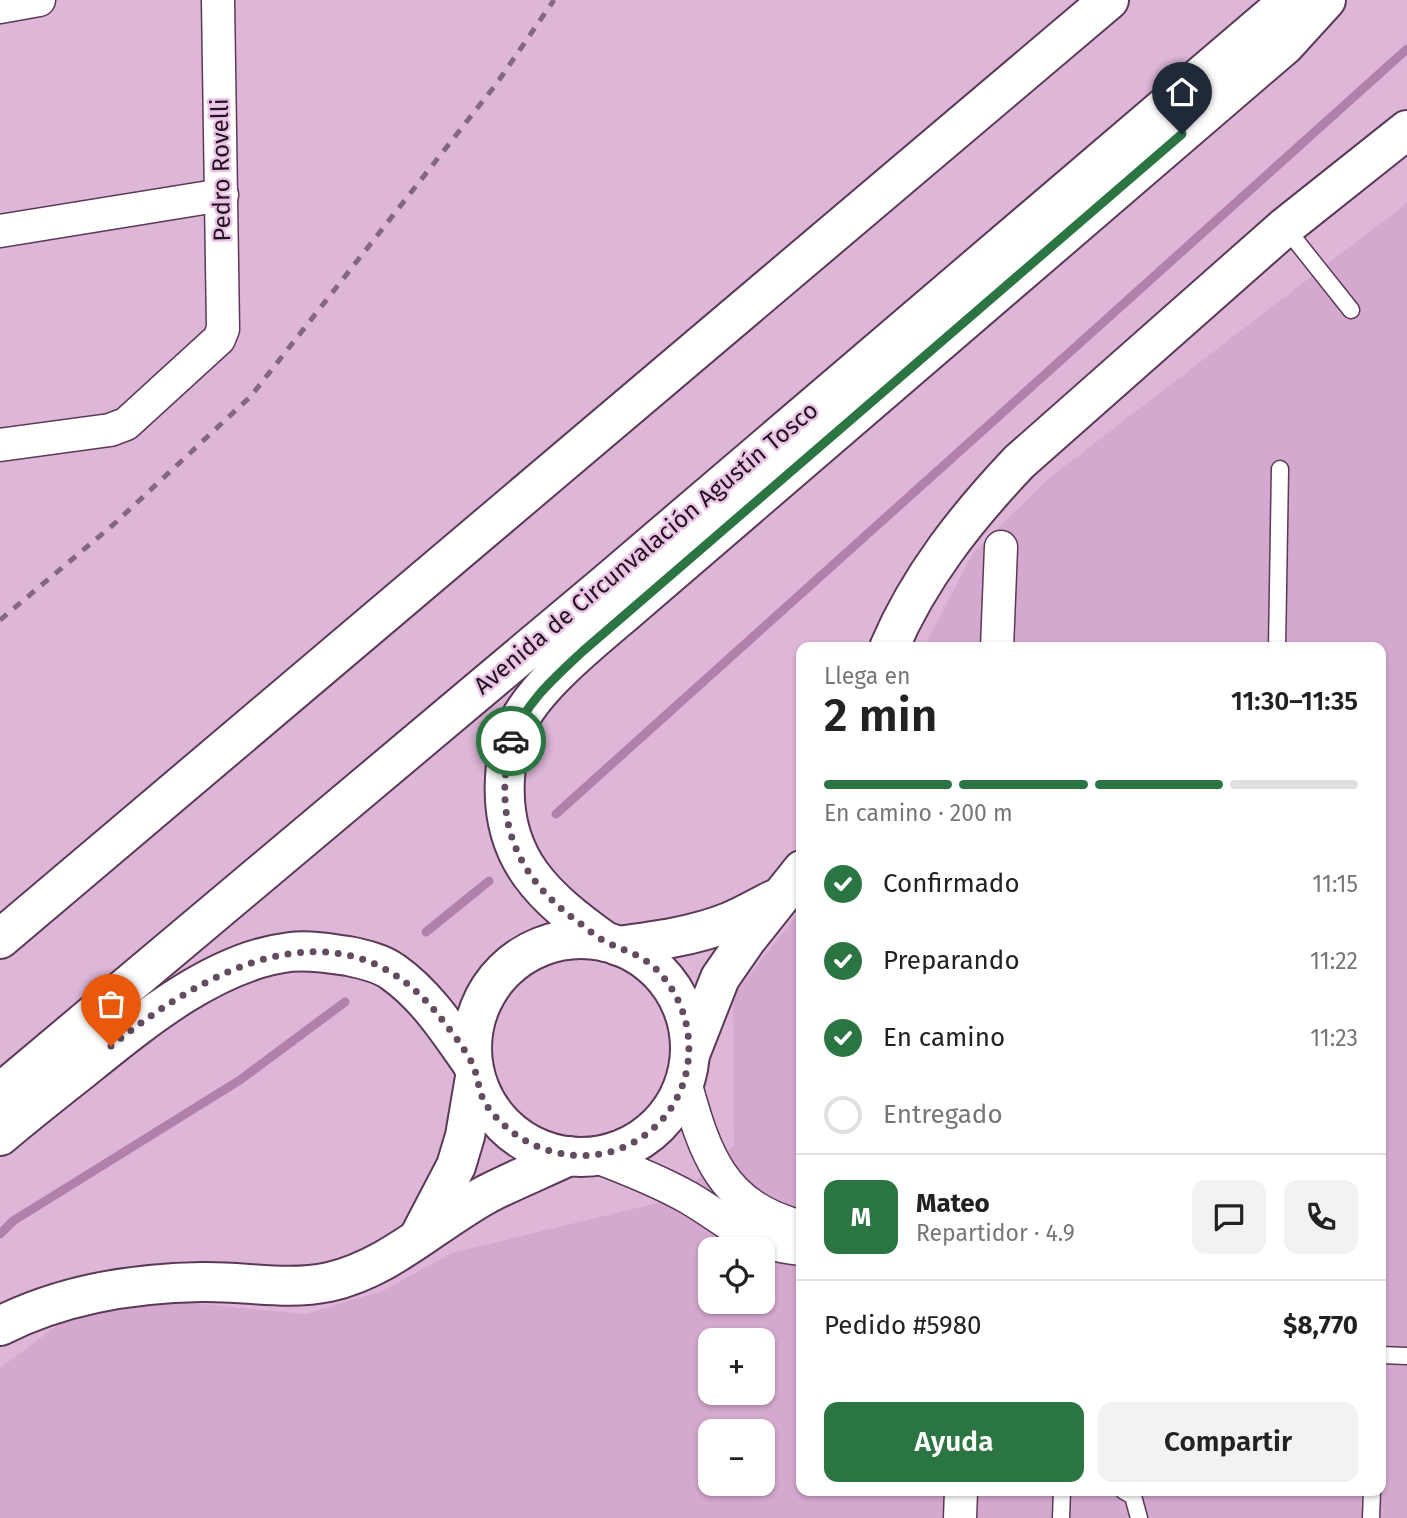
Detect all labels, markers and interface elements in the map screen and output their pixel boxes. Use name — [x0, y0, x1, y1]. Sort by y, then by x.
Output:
pin — [1152, 62, 1212, 134]
icon: home — [1163, 73, 1201, 111]
street label: Pedro Rovelli — [206, 98, 236, 242]
street label: Avenida de Circunvalación Agustín Tosco — [468, 396, 824, 700]
text: Llega en — [824, 662, 910, 690]
text: 11:30–11:35 — [1231, 686, 1358, 717]
text: 2 min — [824, 688, 937, 743]
courier — [476, 706, 546, 776]
icon: car — [492, 722, 530, 760]
text: En camino · 200 m — [824, 799, 1013, 827]
icon: check — [824, 865, 862, 903]
text: Confirmado — [883, 868, 1020, 899]
text: 11:15 — [1312, 870, 1358, 898]
icon: check — [824, 942, 862, 980]
text: Preparando — [883, 945, 1020, 976]
text: 11:22 — [1310, 947, 1358, 975]
pin — [81, 974, 141, 1046]
icon: bag — [92, 985, 130, 1023]
icon: check — [824, 1019, 862, 1057]
text: En camino — [883, 1022, 1005, 1053]
text: 11:23 — [1310, 1024, 1358, 1052]
text: Entregado — [883, 1099, 1003, 1130]
button: chat — [1192, 1180, 1266, 1254]
button: phone — [1284, 1180, 1358, 1254]
text: Mateo — [916, 1188, 990, 1219]
text: M — [851, 1202, 871, 1233]
text: Repartidor · 4.9 — [916, 1219, 1075, 1247]
map controls — [698, 1237, 775, 1496]
button: locate — [698, 1237, 775, 1314]
text: Pedido #5980 — [824, 1310, 982, 1341]
text: $8,770 — [1283, 1310, 1358, 1341]
button: + — [698, 1328, 775, 1405]
button: Ayuda — [824, 1402, 1084, 1482]
button: Compartir — [1098, 1402, 1358, 1482]
button: − — [698, 1419, 775, 1496]

